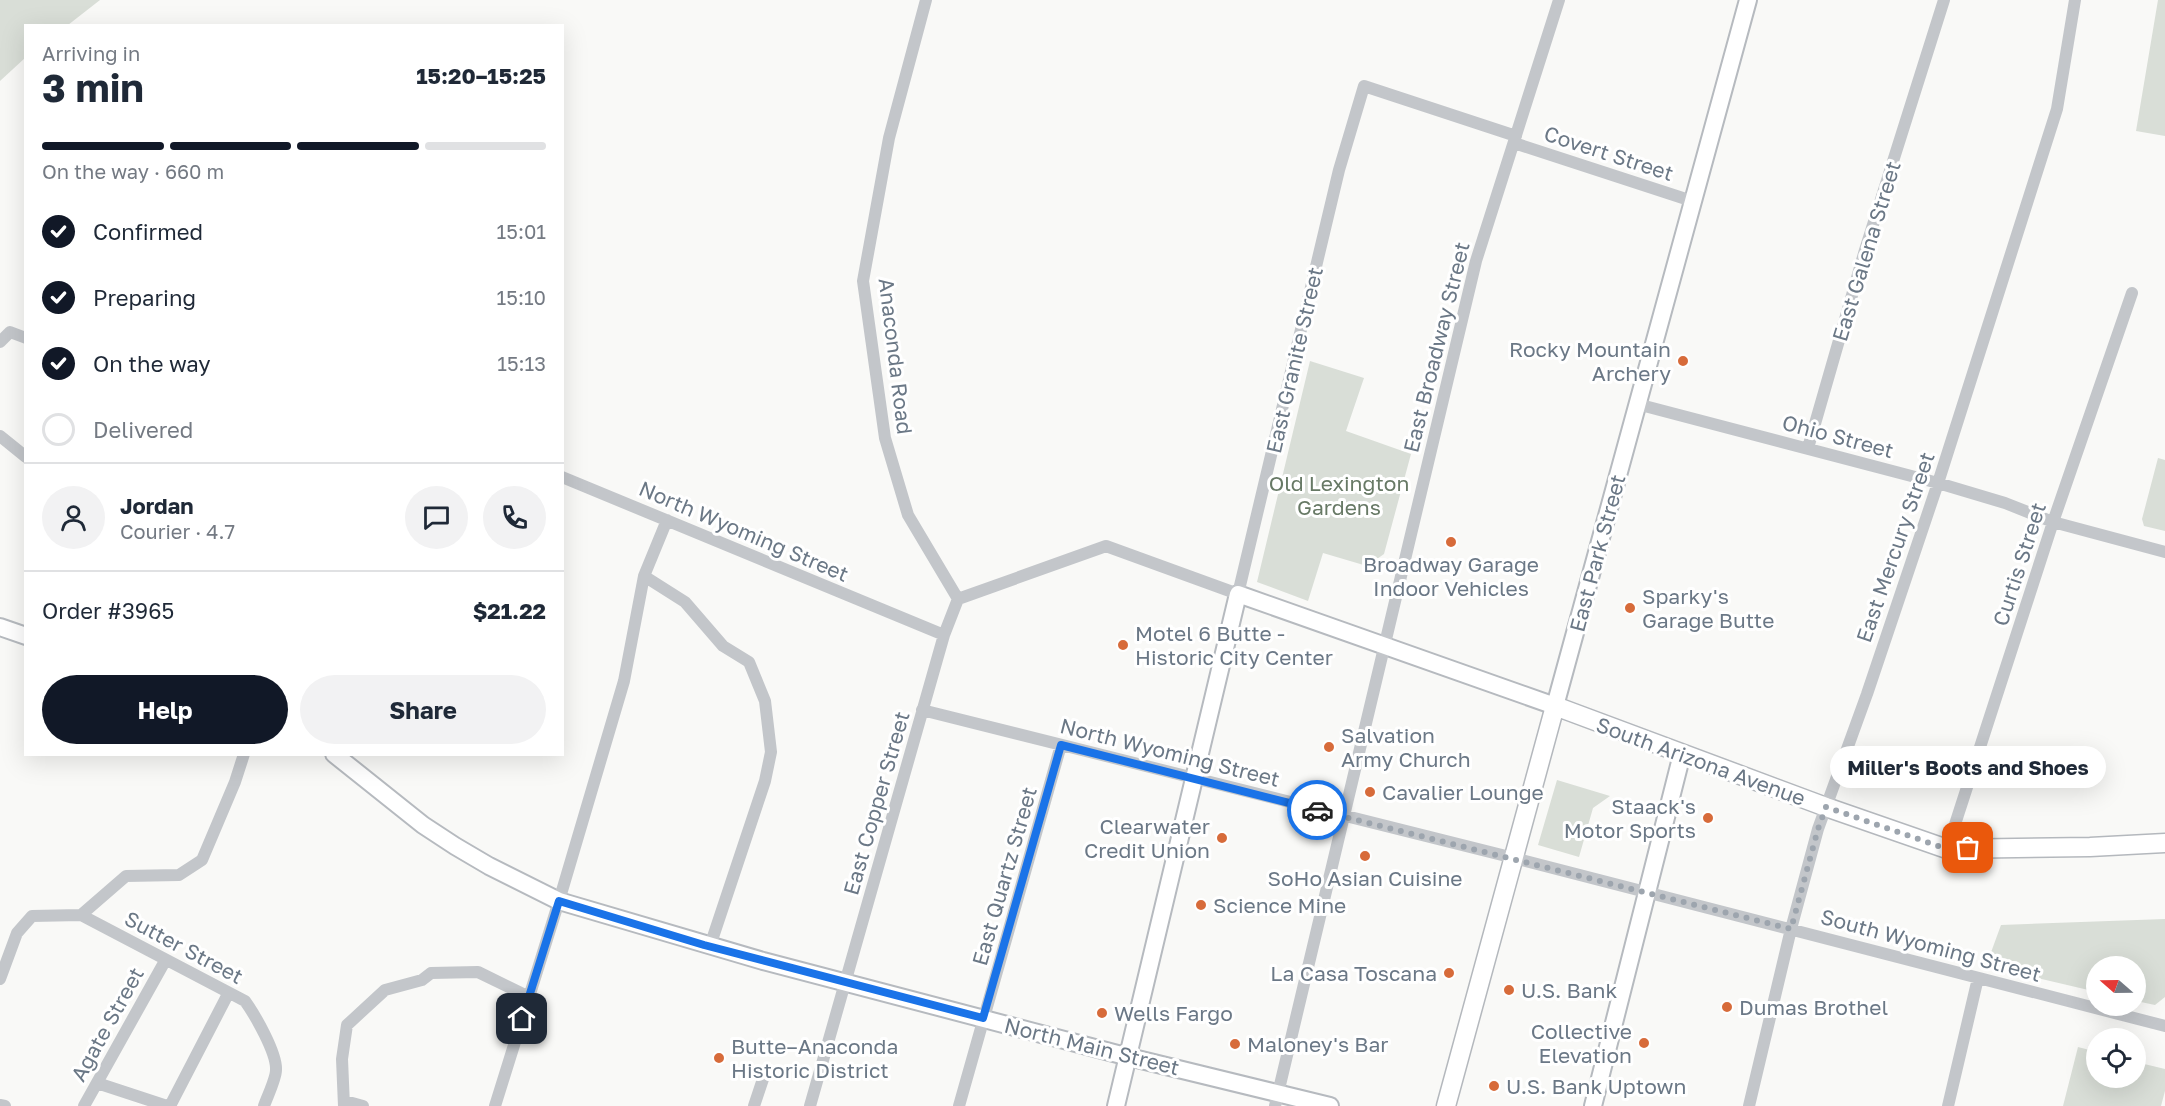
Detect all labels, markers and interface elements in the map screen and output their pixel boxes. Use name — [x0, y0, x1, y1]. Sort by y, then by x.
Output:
text: Arriving in — [42, 41, 140, 65]
text: 15:20–15:25 — [416, 62, 546, 89]
text: 3 min — [42, 64, 144, 111]
street label: Covert Street — [1541, 120, 1677, 186]
street label: East Galena Street — [1826, 158, 1906, 344]
text: On the way · 660 m — [42, 159, 224, 183]
icon: check — [42, 215, 75, 248]
text: Confirmed — [93, 218, 203, 245]
text: 15:01 — [497, 219, 546, 243]
street label: East Broadway Street — [1397, 239, 1475, 455]
street label: East Granite Street — [1260, 264, 1328, 456]
street label: Anaconda Road — [874, 276, 918, 436]
icon: check — [42, 281, 75, 314]
text: Preparing — [93, 284, 196, 311]
text: 15:10 — [497, 285, 546, 309]
place label: Rocky Mountain Archery — [1509, 336, 1671, 386]
icon: check — [42, 347, 75, 380]
text: On the way — [93, 350, 211, 377]
text: 15:13 — [497, 351, 546, 375]
marker: Rocky Mountain Archery — [1676, 354, 1690, 368]
street label: Ohio Street — [1780, 409, 1896, 463]
text: Delivered — [93, 416, 193, 443]
street label: East Mercury Street — [1850, 448, 1940, 646]
park label: Old Lexington Gardens — [1269, 470, 1409, 520]
street label: East Park Street — [1563, 471, 1631, 635]
street label: North Wyoming Street — [635, 475, 853, 587]
button: person — [42, 486, 105, 549]
button: chat — [405, 486, 468, 549]
button: phone — [483, 486, 546, 549]
text: Jordan — [120, 492, 194, 519]
street label: Curtis Street — [1987, 499, 2051, 629]
text: Courier · 4.7 — [120, 519, 235, 543]
marker: Broadway Garage Indoor Vehicles — [1444, 535, 1458, 549]
place label: Broadway Garage Indoor Vehicles — [1363, 551, 1539, 601]
place label: Sparky's Garage Butte — [1642, 583, 1774, 633]
text: Order #3965 — [42, 597, 174, 624]
text: $21.22 — [473, 597, 546, 624]
marker: Sparky's Garage Butte — [1623, 601, 1637, 615]
place label: Motel 6 Butte - Historic City Center — [1135, 620, 1333, 670]
marker: Motel 6 Butte - Historic City Center — [1116, 638, 1130, 652]
button: Help — [42, 675, 288, 744]
button: Share — [300, 675, 546, 744]
street label: East Copper Street — [837, 708, 915, 898]
street label: South Arizona Avenue — [1593, 711, 1809, 811]
street label: North Wyoming Street — [1058, 712, 1282, 792]
place label: Salvation Army Church — [1341, 722, 1471, 772]
marker: Salvation Army Church — [1322, 740, 1336, 754]
callout: Miller's Boots and Shoes — [1830, 746, 2106, 788]
text: Miller's Boots and Shoes — [1847, 755, 2089, 779]
place label: Cavalier Lounge — [1382, 779, 1544, 805]
courier — [1287, 780, 1347, 840]
street label: East Quartz Street — [966, 784, 1042, 968]
marker: Cavalier Lounge — [1363, 785, 1377, 799]
place label: Staack's Motor Sports — [1564, 793, 1696, 843]
icon: car — [1301, 794, 1334, 827]
marker: Staack's Motor Sports — [1701, 811, 1715, 825]
place label: Clearwater Credit Union — [1084, 813, 1210, 863]
pin — [1942, 822, 1993, 873]
marker: Clearwater Credit Union — [1215, 831, 1229, 845]
icon: bag — [1951, 831, 1984, 864]
marker: SoHo Asian Cuisine — [1358, 849, 1372, 863]
place label: SoHo Asian Cuisine — [1267, 865, 1463, 891]
place label: Science Mine — [1213, 892, 1346, 918]
marker: Science Mine — [1194, 898, 1208, 912]
street label: South Wyoming Street — [1818, 903, 2044, 987]
street label: Sutter Street — [120, 905, 248, 989]
north arrow — [2086, 956, 2146, 1016]
map controls — [2086, 956, 2146, 1088]
place label: La Casa Toscana — [1270, 960, 1437, 986]
street label: Agate Street — [65, 962, 149, 1086]
marker: La Casa Toscana — [1442, 966, 1456, 980]
place label: U.S. Bank — [1521, 977, 1617, 1003]
marker: U.S. Bank — [1502, 983, 1516, 997]
pin — [496, 993, 547, 1044]
place label: Dumas Brothel — [1739, 994, 1888, 1020]
place label: Wells Fargo — [1114, 1000, 1233, 1026]
marker: Dumas Brothel — [1720, 1000, 1734, 1014]
icon: home — [505, 1002, 538, 1035]
marker: Wells Fargo — [1095, 1006, 1109, 1020]
street label: North Main Street — [1002, 1012, 1182, 1080]
place label: Collective Elevation — [1531, 1018, 1632, 1068]
button: locate — [2086, 1028, 2146, 1088]
place label: Maloney's Bar — [1247, 1031, 1388, 1057]
place label: Butte–Anaconda Historic District — [731, 1033, 898, 1083]
marker: Collective Elevation — [1637, 1036, 1651, 1050]
marker: Maloney's Bar — [1228, 1037, 1242, 1051]
marker: Butte–Anaconda Historic District — [712, 1051, 726, 1065]
place label: U.S. Bank Uptown — [1506, 1073, 1687, 1099]
marker: U.S. Bank Uptown — [1487, 1079, 1501, 1093]

